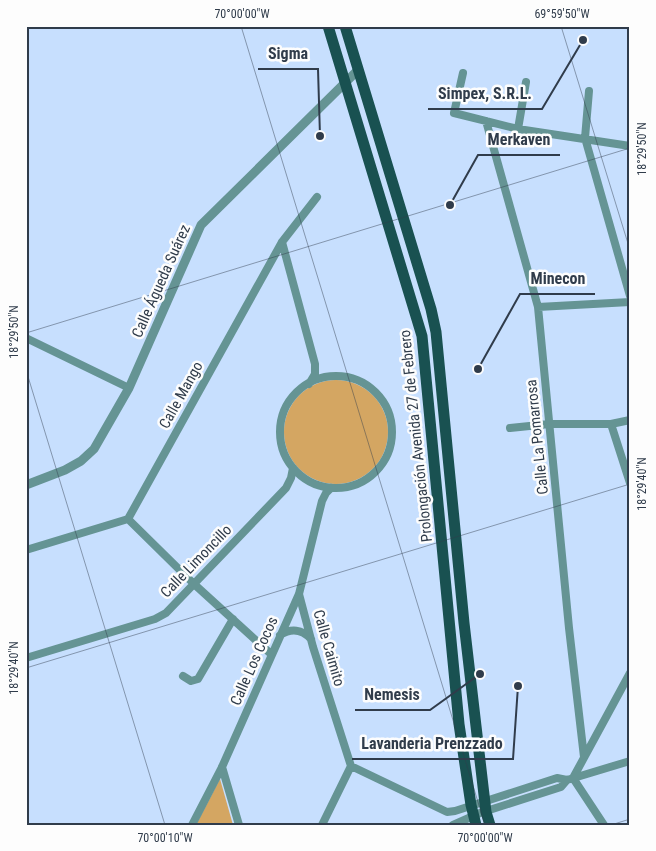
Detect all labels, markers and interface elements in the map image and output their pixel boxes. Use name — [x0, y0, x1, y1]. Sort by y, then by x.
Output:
text: 70°00'00"W — [214, 7, 270, 21]
text: 69°59'50"W — [534, 7, 590, 21]
callout: Sigma — [258, 38, 318, 69]
text: Sigma — [268, 44, 309, 63]
callout: Simpex, S.R.L. — [428, 78, 542, 109]
text: Simpex, S.R.L. — [438, 84, 532, 103]
text: 18°29'50"N — [635, 122, 649, 176]
callout: Merkaven — [478, 124, 560, 155]
text: Merkaven — [488, 130, 551, 149]
street label: Calle Águeda Suárez — [128, 222, 194, 340]
callout: Minecon — [520, 263, 595, 294]
text: Minecon — [531, 269, 586, 288]
text: 18°29'50"N — [7, 305, 21, 359]
street label: Prolongación Avenida 27 de Febrero — [396, 329, 436, 543]
street label: Calle Mango — [155, 358, 207, 432]
street label: Calle La Pomarrosa — [522, 379, 552, 495]
text: 18°29'40"N — [635, 457, 649, 511]
street label: Calle Limoncillo — [157, 521, 235, 601]
street label: Calle Caimito — [309, 608, 349, 688]
street label: Calle Los Cocos — [226, 614, 282, 708]
text: 18°29'40"N — [7, 641, 21, 695]
callout: Nemesis — [355, 679, 430, 710]
text: Nemesis — [364, 685, 420, 704]
callout: Lavanderia Prenzzado — [352, 728, 513, 759]
text: Lavanderia Prenzzado — [361, 734, 503, 753]
text: 70°00'10"W — [137, 831, 193, 845]
text: 70°00'00"W — [457, 831, 513, 845]

